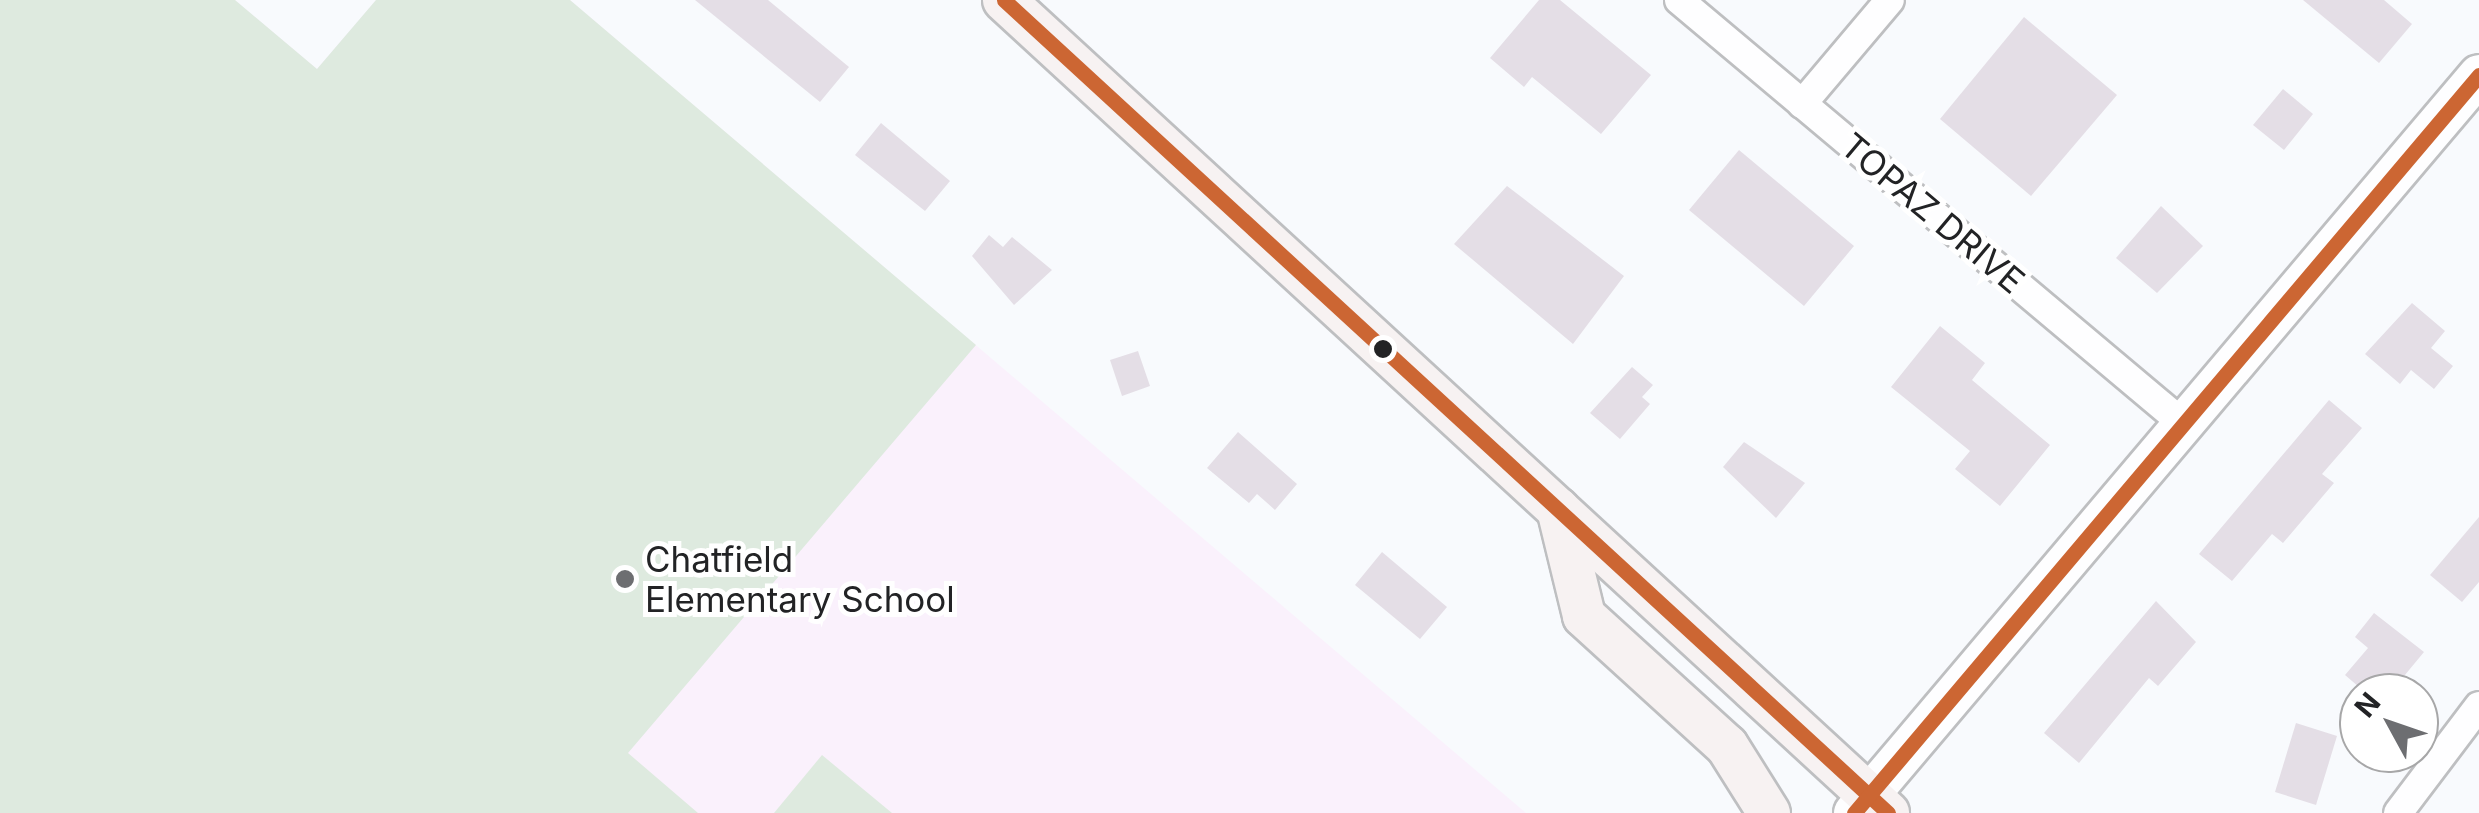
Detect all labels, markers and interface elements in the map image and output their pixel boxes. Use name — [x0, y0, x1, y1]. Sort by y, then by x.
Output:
street label: TOPAZ DRIVE — [1833, 124, 2033, 302]
unlabelled marker — [1373, 339, 1393, 359]
place label: Chatfield Elementary School — [645, 538, 955, 620]
marker: Chatfield Elementary School — [614, 568, 636, 590]
north arrow — [2339, 673, 2439, 773]
text: N — [2348, 686, 2387, 724]

